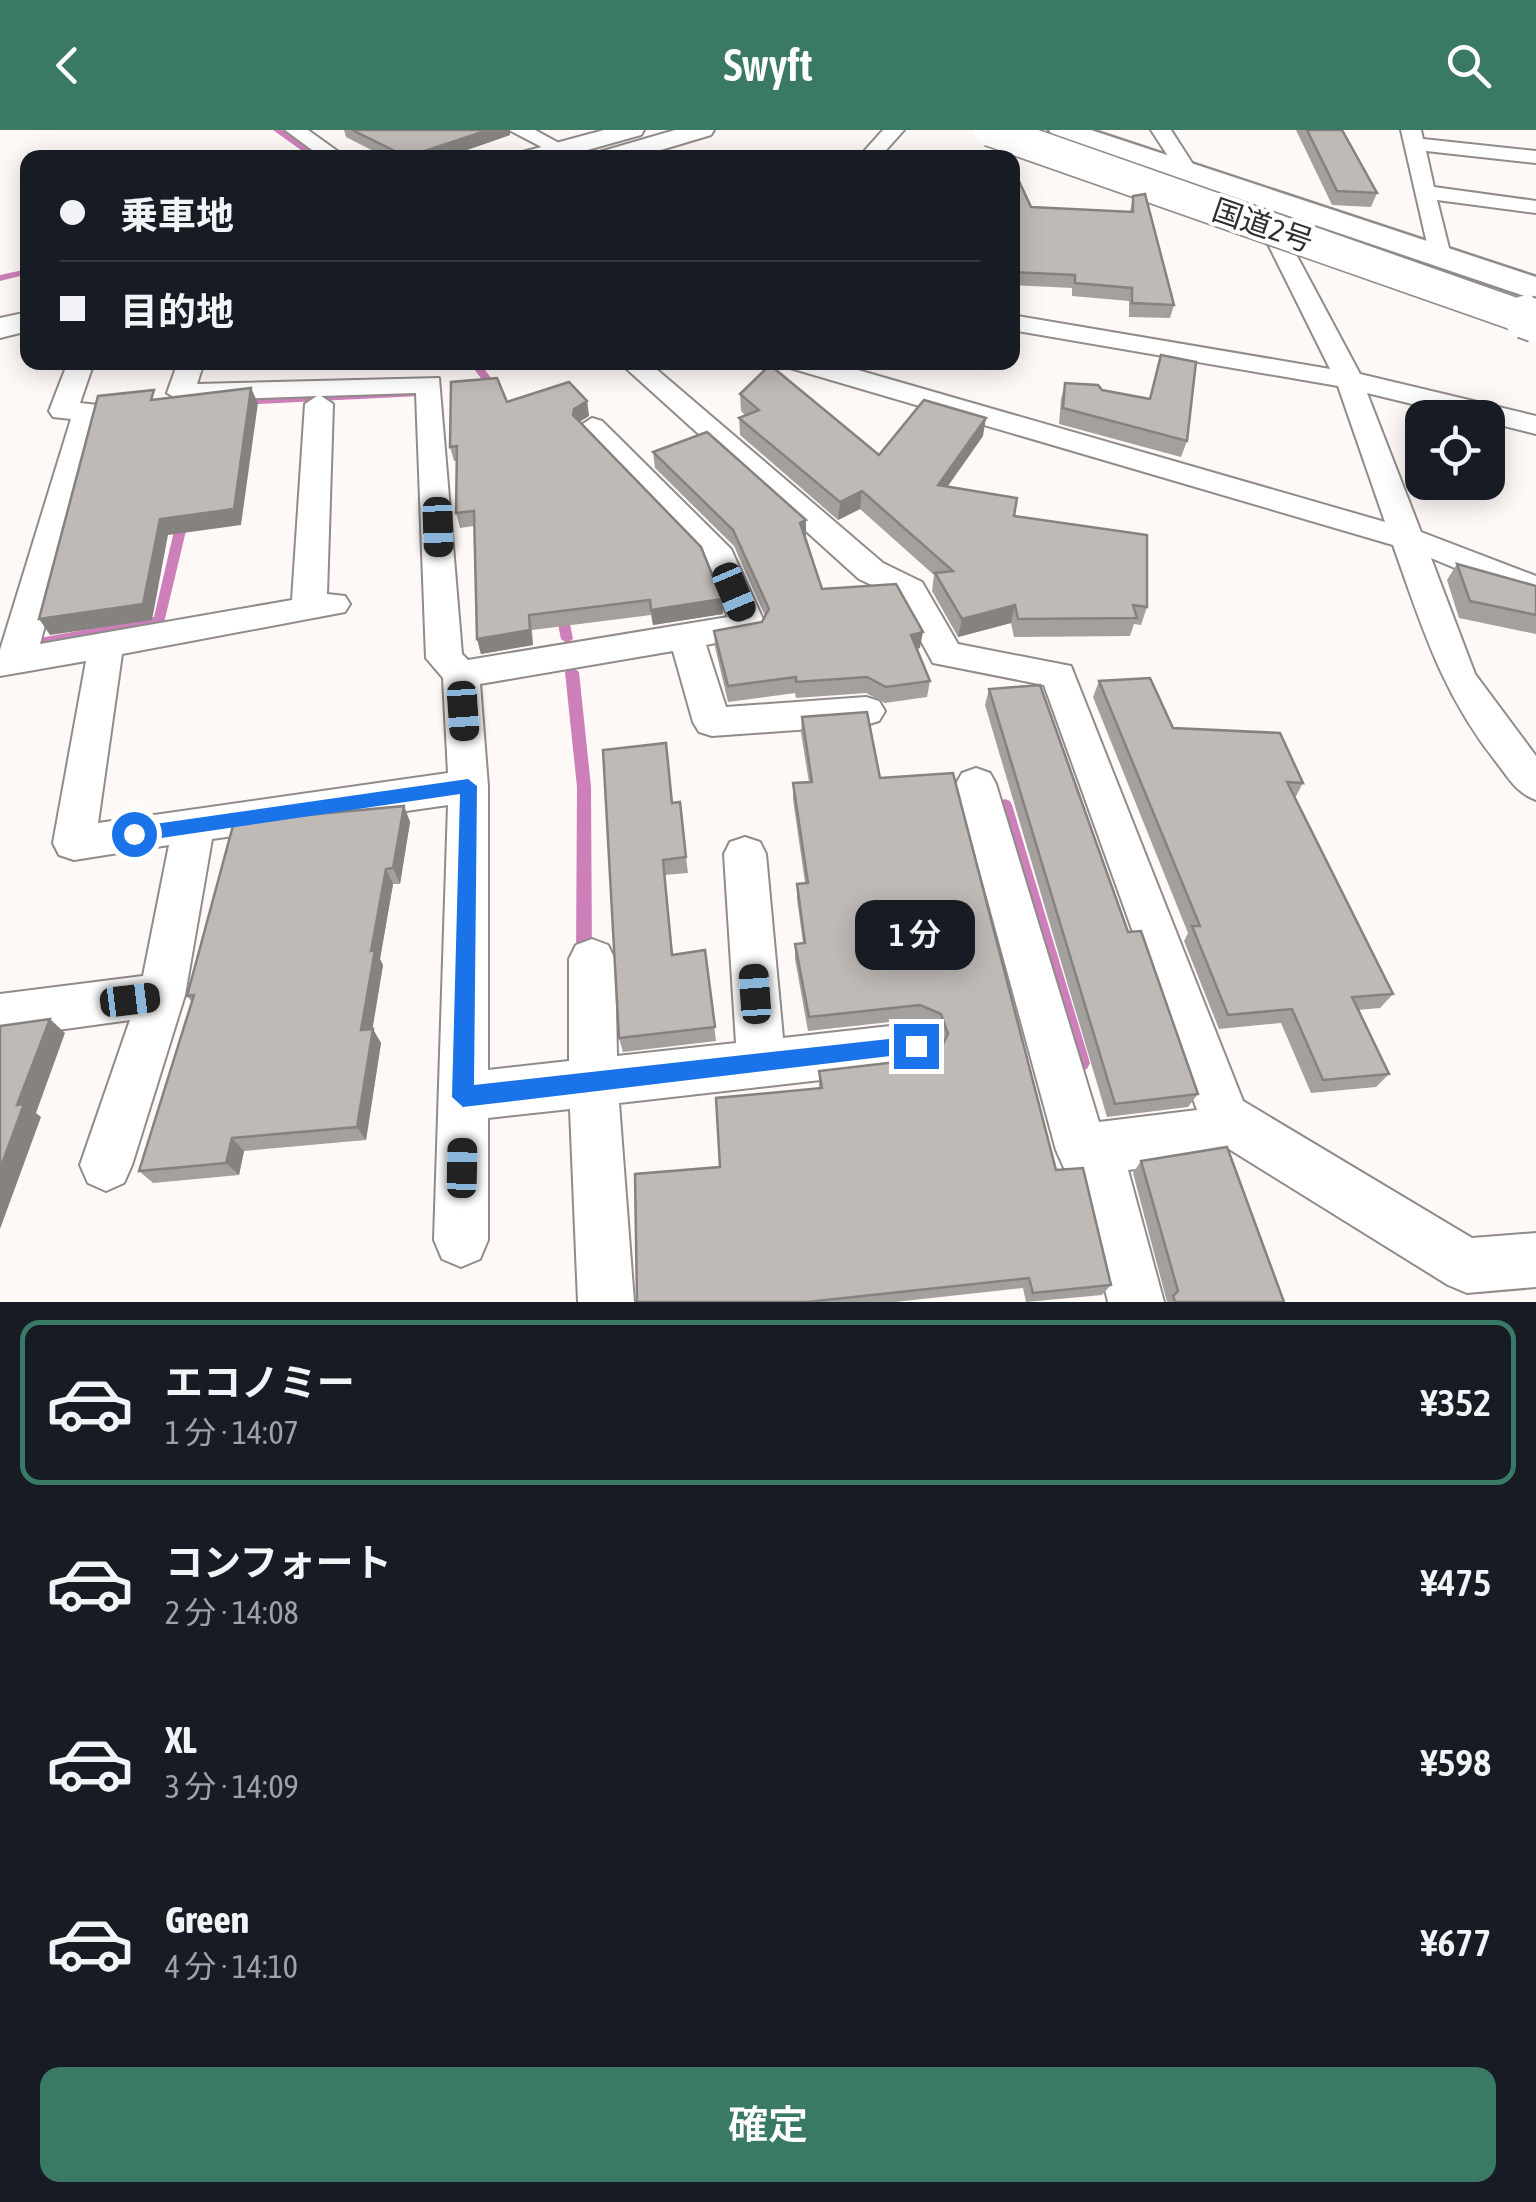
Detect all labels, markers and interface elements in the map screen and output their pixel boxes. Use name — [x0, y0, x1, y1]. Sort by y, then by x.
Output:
icon: back — [40, 38, 95, 93]
icon: search — [1441, 38, 1496, 93]
text: Swyft — [723, 39, 813, 91]
street label: 国道2号 — [1208, 192, 1318, 258]
text: 乗車地 — [120, 194, 234, 237]
text: 目的地 — [120, 290, 234, 333]
map controls — [1405, 400, 1505, 500]
button: locate — [1405, 400, 1505, 500]
car — [422, 496, 454, 558]
car — [708, 559, 760, 625]
car — [446, 680, 480, 742]
route start — [112, 812, 157, 857]
callout: 1 分 — [856, 901, 976, 971]
text: 1 分 — [889, 916, 941, 953]
car — [738, 963, 772, 1025]
car — [98, 981, 162, 1019]
route end — [894, 1024, 939, 1069]
car — [446, 1138, 478, 1198]
icon: car — [45, 1358, 135, 1448]
text: エコノミー — [165, 1361, 355, 1404]
text: ¥352 — [1421, 1381, 1491, 1424]
text: 1 分 · 14:07 — [165, 1414, 299, 1451]
icon: car — [45, 1538, 135, 1628]
text: コンフォート — [165, 1541, 392, 1584]
text: ¥475 — [1421, 1561, 1491, 1604]
text: 2 分 · 14:08 — [165, 1594, 299, 1631]
icon: car — [45, 1718, 135, 1808]
text: XL — [165, 1718, 197, 1761]
text: ¥598 — [1421, 1741, 1491, 1784]
text: 3 分 · 14:09 — [165, 1768, 299, 1805]
icon: car — [45, 1898, 135, 1988]
text: Green — [165, 1898, 249, 1941]
text: ¥677 — [1421, 1921, 1491, 1964]
text: 4 分 · 14:10 — [165, 1948, 298, 1985]
button: 確定 — [40, 2067, 1496, 2182]

